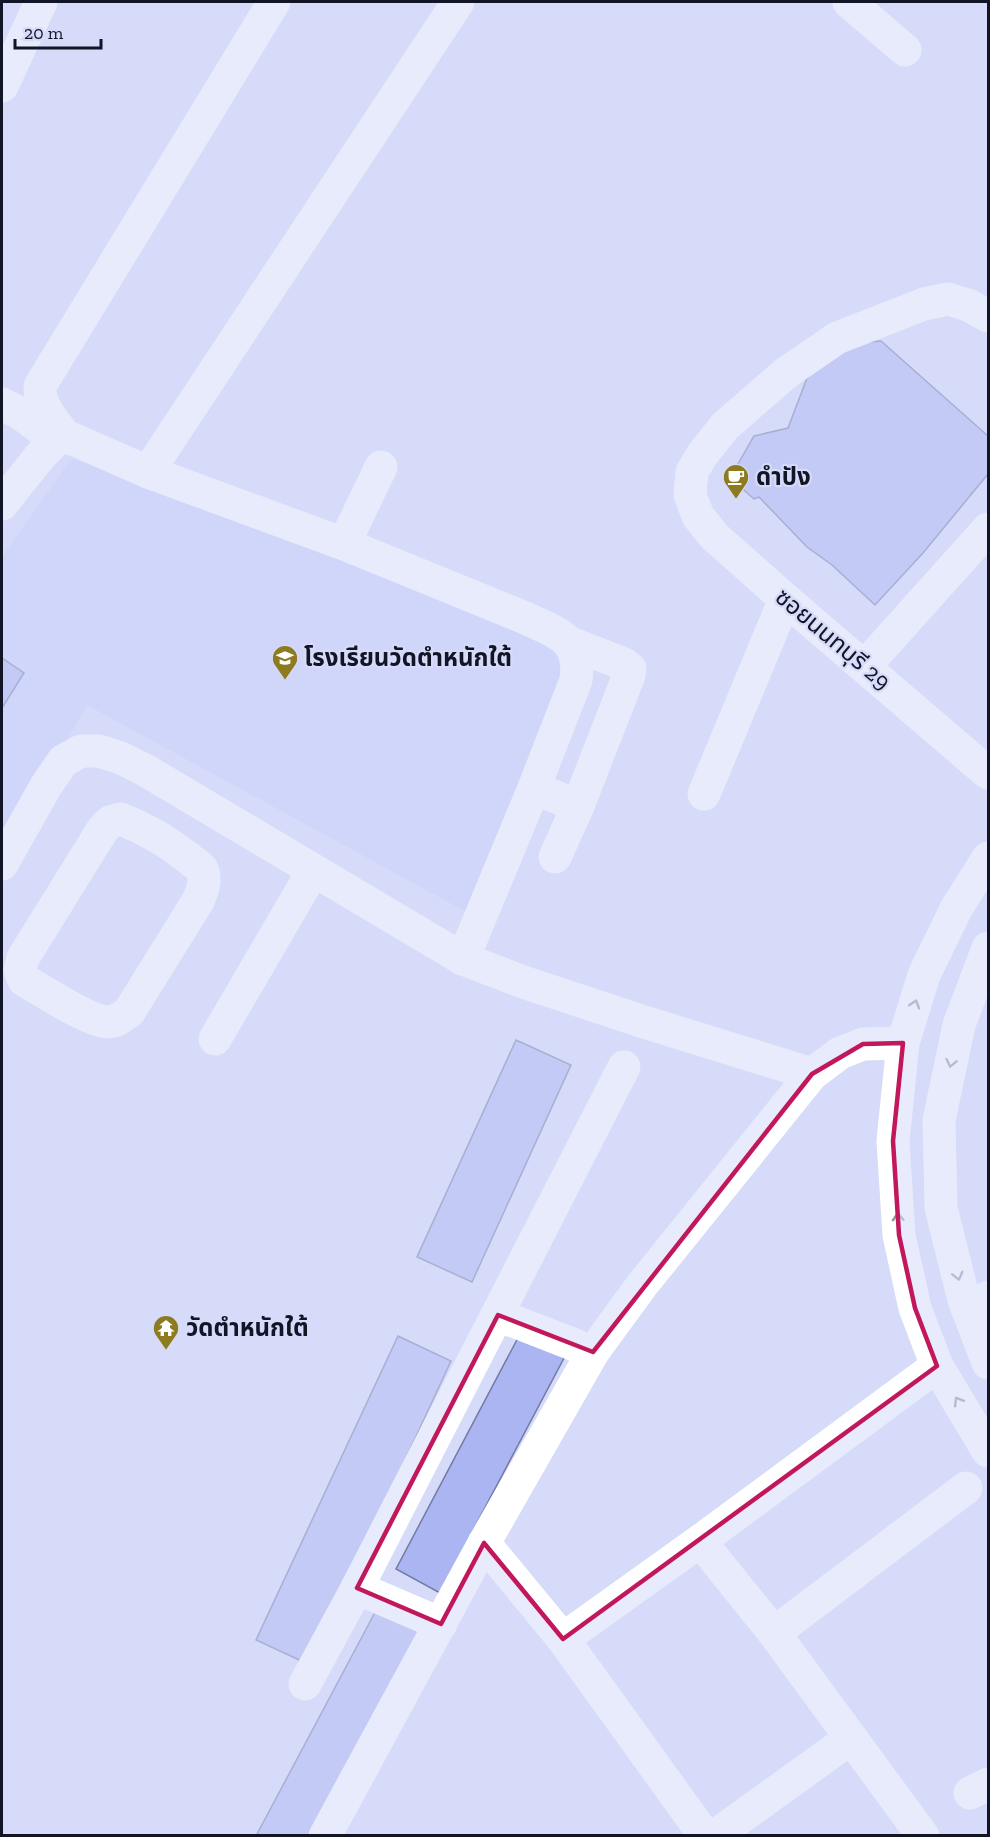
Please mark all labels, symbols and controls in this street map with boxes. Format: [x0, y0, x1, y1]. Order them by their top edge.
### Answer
scale bar [15, 12, 100, 50]
text: 20 m [24, 22, 64, 44]
cafe icon: ดำปัง [721, 462, 751, 500]
place label: ดำปัง [756, 462, 811, 491]
street label: ซอยนนทบุรี 29 [769, 582, 897, 696]
school or university icon: โรงเรียนวัดตำหนักใต้ [270, 643, 300, 681]
place label: โรงเรียนวัดตำหนักใต้ [304, 643, 512, 672]
one-way arrow [908, 999, 920, 1010]
one-way arrow [945, 1058, 958, 1068]
one-way arrow [891, 1213, 904, 1222]
one-way arrow [950, 1271, 963, 1281]
temple icon: วัดตำหนักใต้ [151, 1313, 181, 1351]
place label: วัดตำหนักใต้ [186, 1313, 309, 1342]
one-way arrow [953, 1397, 965, 1407]

